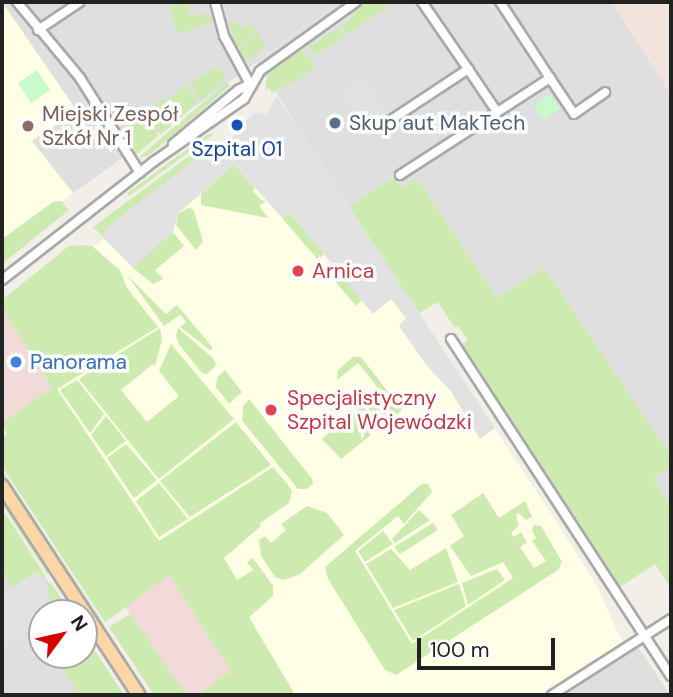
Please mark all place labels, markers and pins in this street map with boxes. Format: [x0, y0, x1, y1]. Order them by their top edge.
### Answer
place label: Miejski Zespół Szkół Nr 1 [42, 101, 178, 151]
place label: Skup aut MakTech [349, 110, 525, 136]
marker: Skup aut MakTech [327, 115, 343, 131]
marker: Szpital 01 [229, 117, 245, 133]
marker: Miejski Zespół Szkół Nr 1 [20, 118, 36, 134]
place label: Szpital 01 [192, 136, 282, 162]
place label: Arnica [312, 258, 374, 284]
marker: Arnica [290, 263, 306, 279]
place label: Panorama [30, 349, 127, 375]
marker: Panorama [8, 354, 24, 370]
place label: Specjalistyczny Szpital Wojewódzki [287, 385, 472, 435]
marker: Specjalistyczny Szpital Wojewódzki [261, 400, 281, 420]

